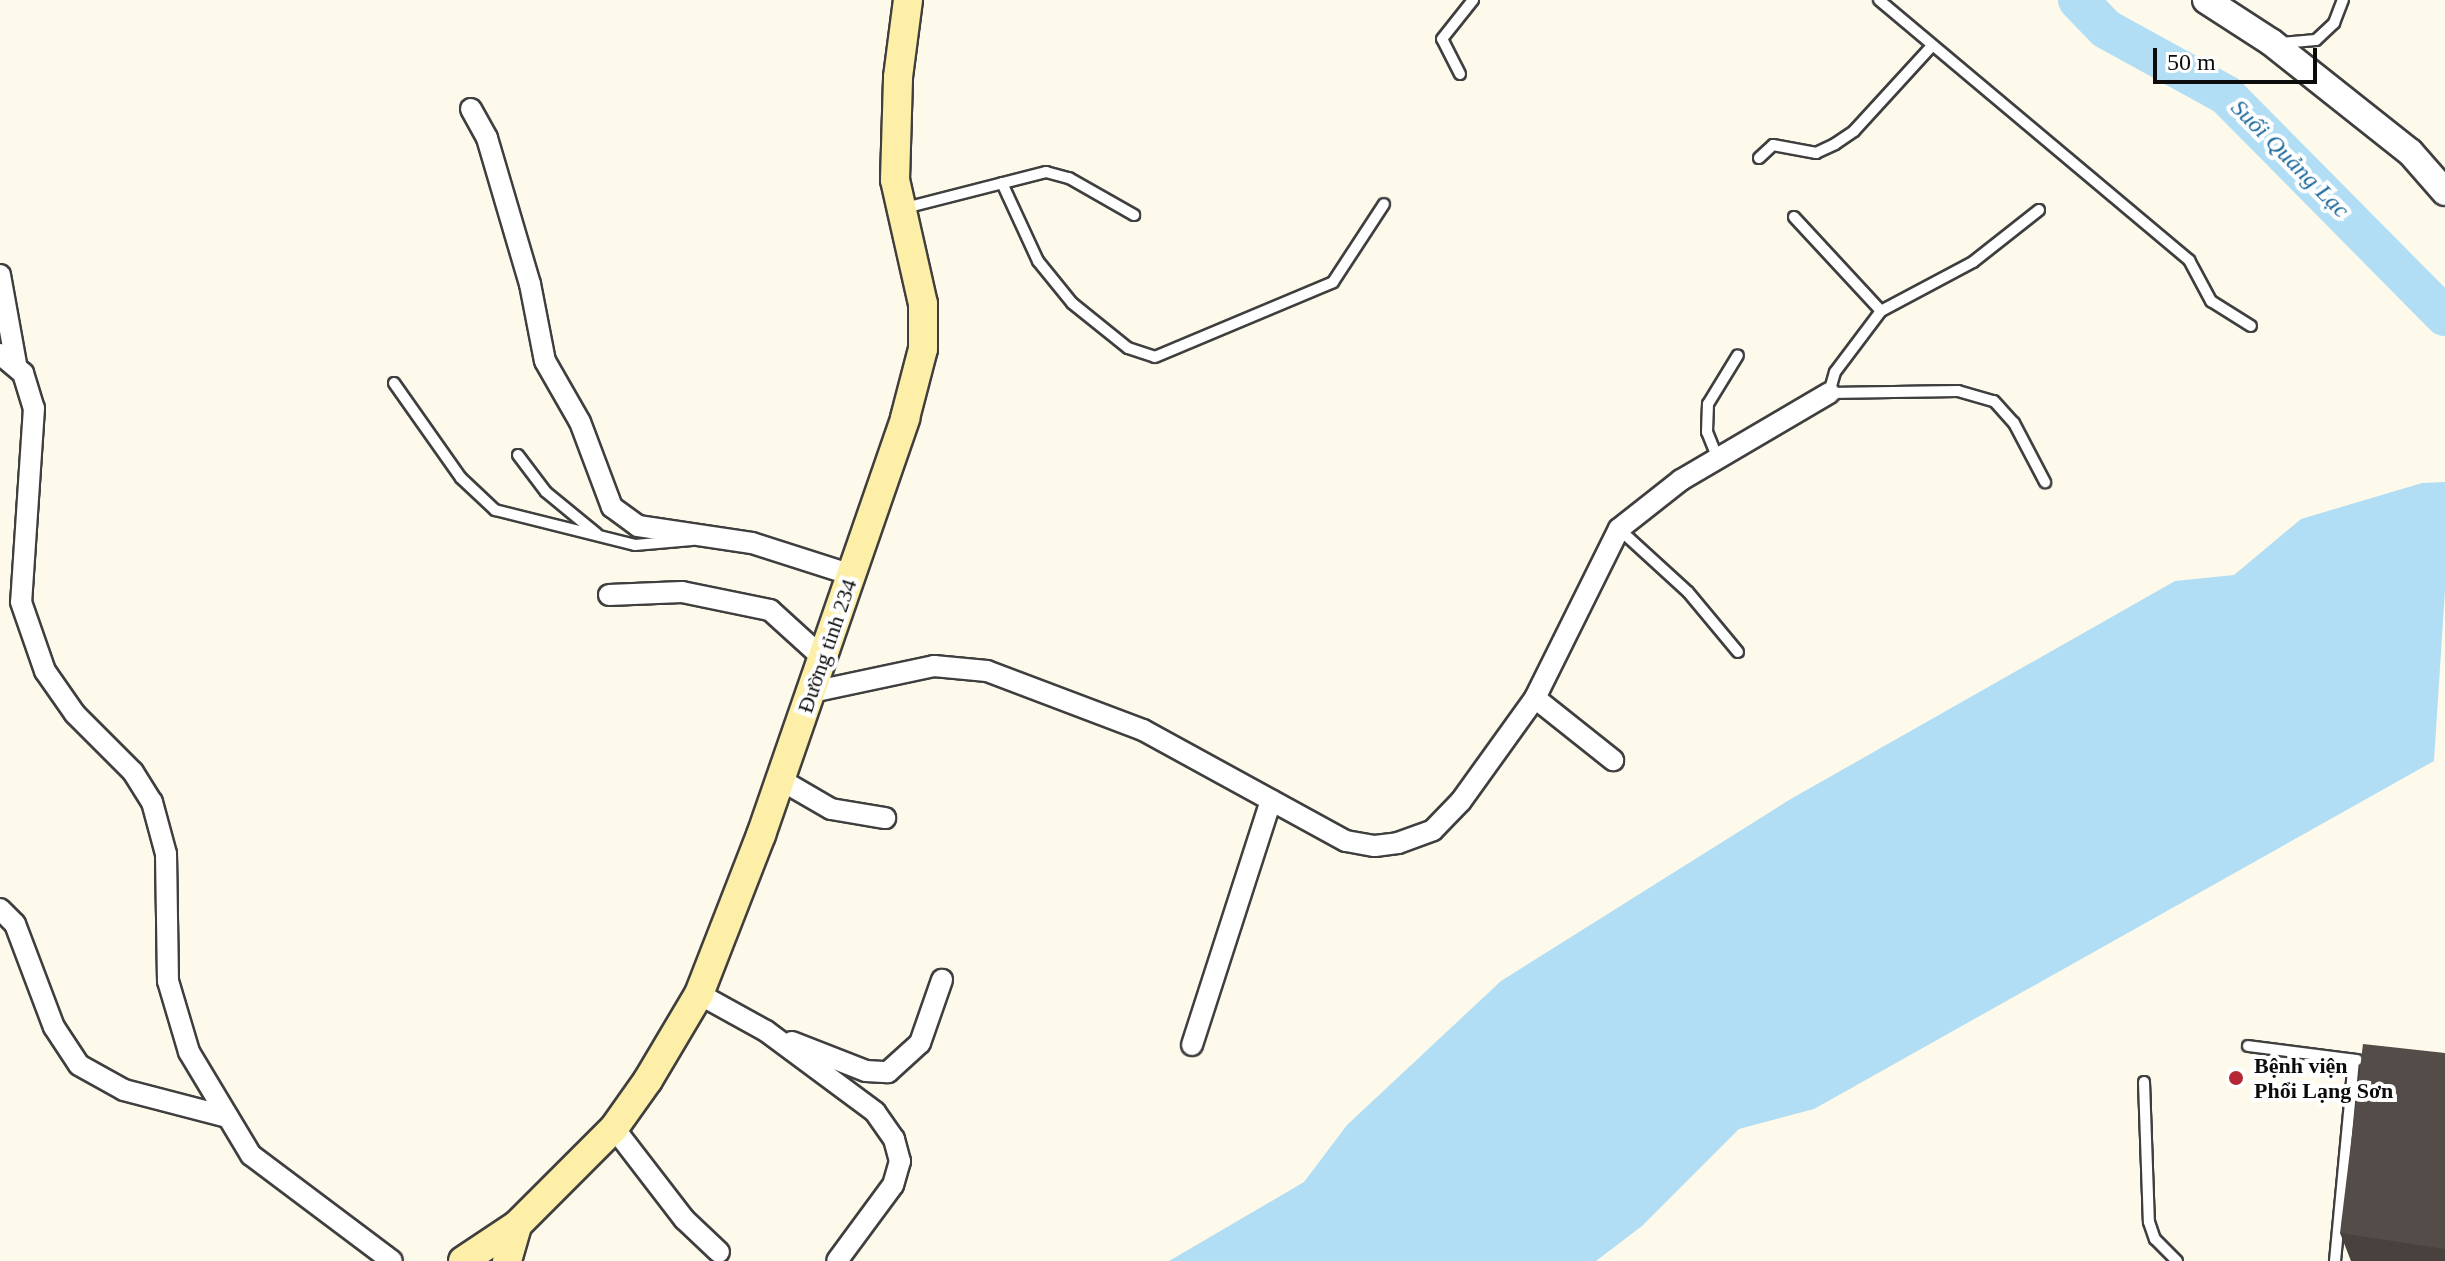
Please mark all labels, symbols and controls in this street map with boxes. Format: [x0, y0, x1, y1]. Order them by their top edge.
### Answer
scale bar [2157, 32, 2321, 82]
text: 50 m [2167, 49, 2216, 75]
water label: Suối Quảng Lạc [2225, 94, 2355, 224]
street label: Đường tỉnh 234 [792, 576, 862, 716]
place label: Bệnh viện Phổi Lạng Sơn [2254, 1052, 2393, 1104]
marker: Bệnh viện Phổi Lạng Sơn [2225, 1067, 2247, 1089]

